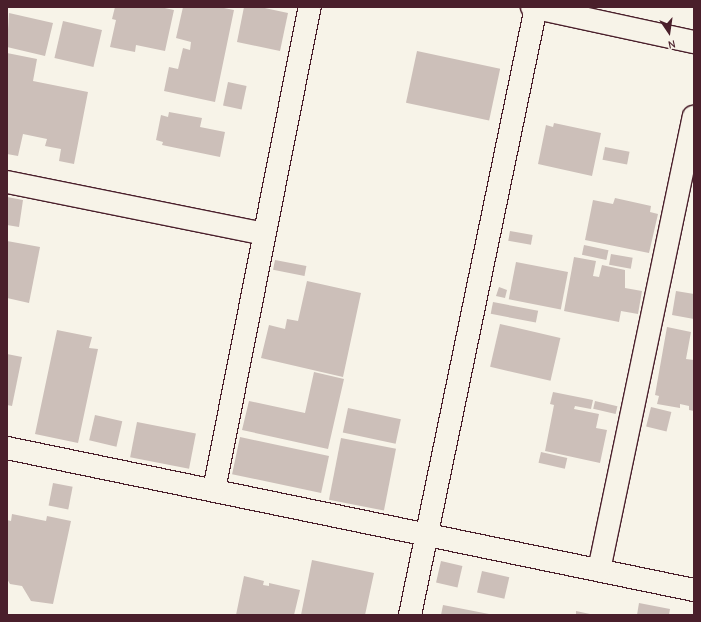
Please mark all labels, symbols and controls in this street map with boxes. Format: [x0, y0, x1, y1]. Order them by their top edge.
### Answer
north arrow [649, 12, 689, 52]
text: N [667, 37, 677, 51]

